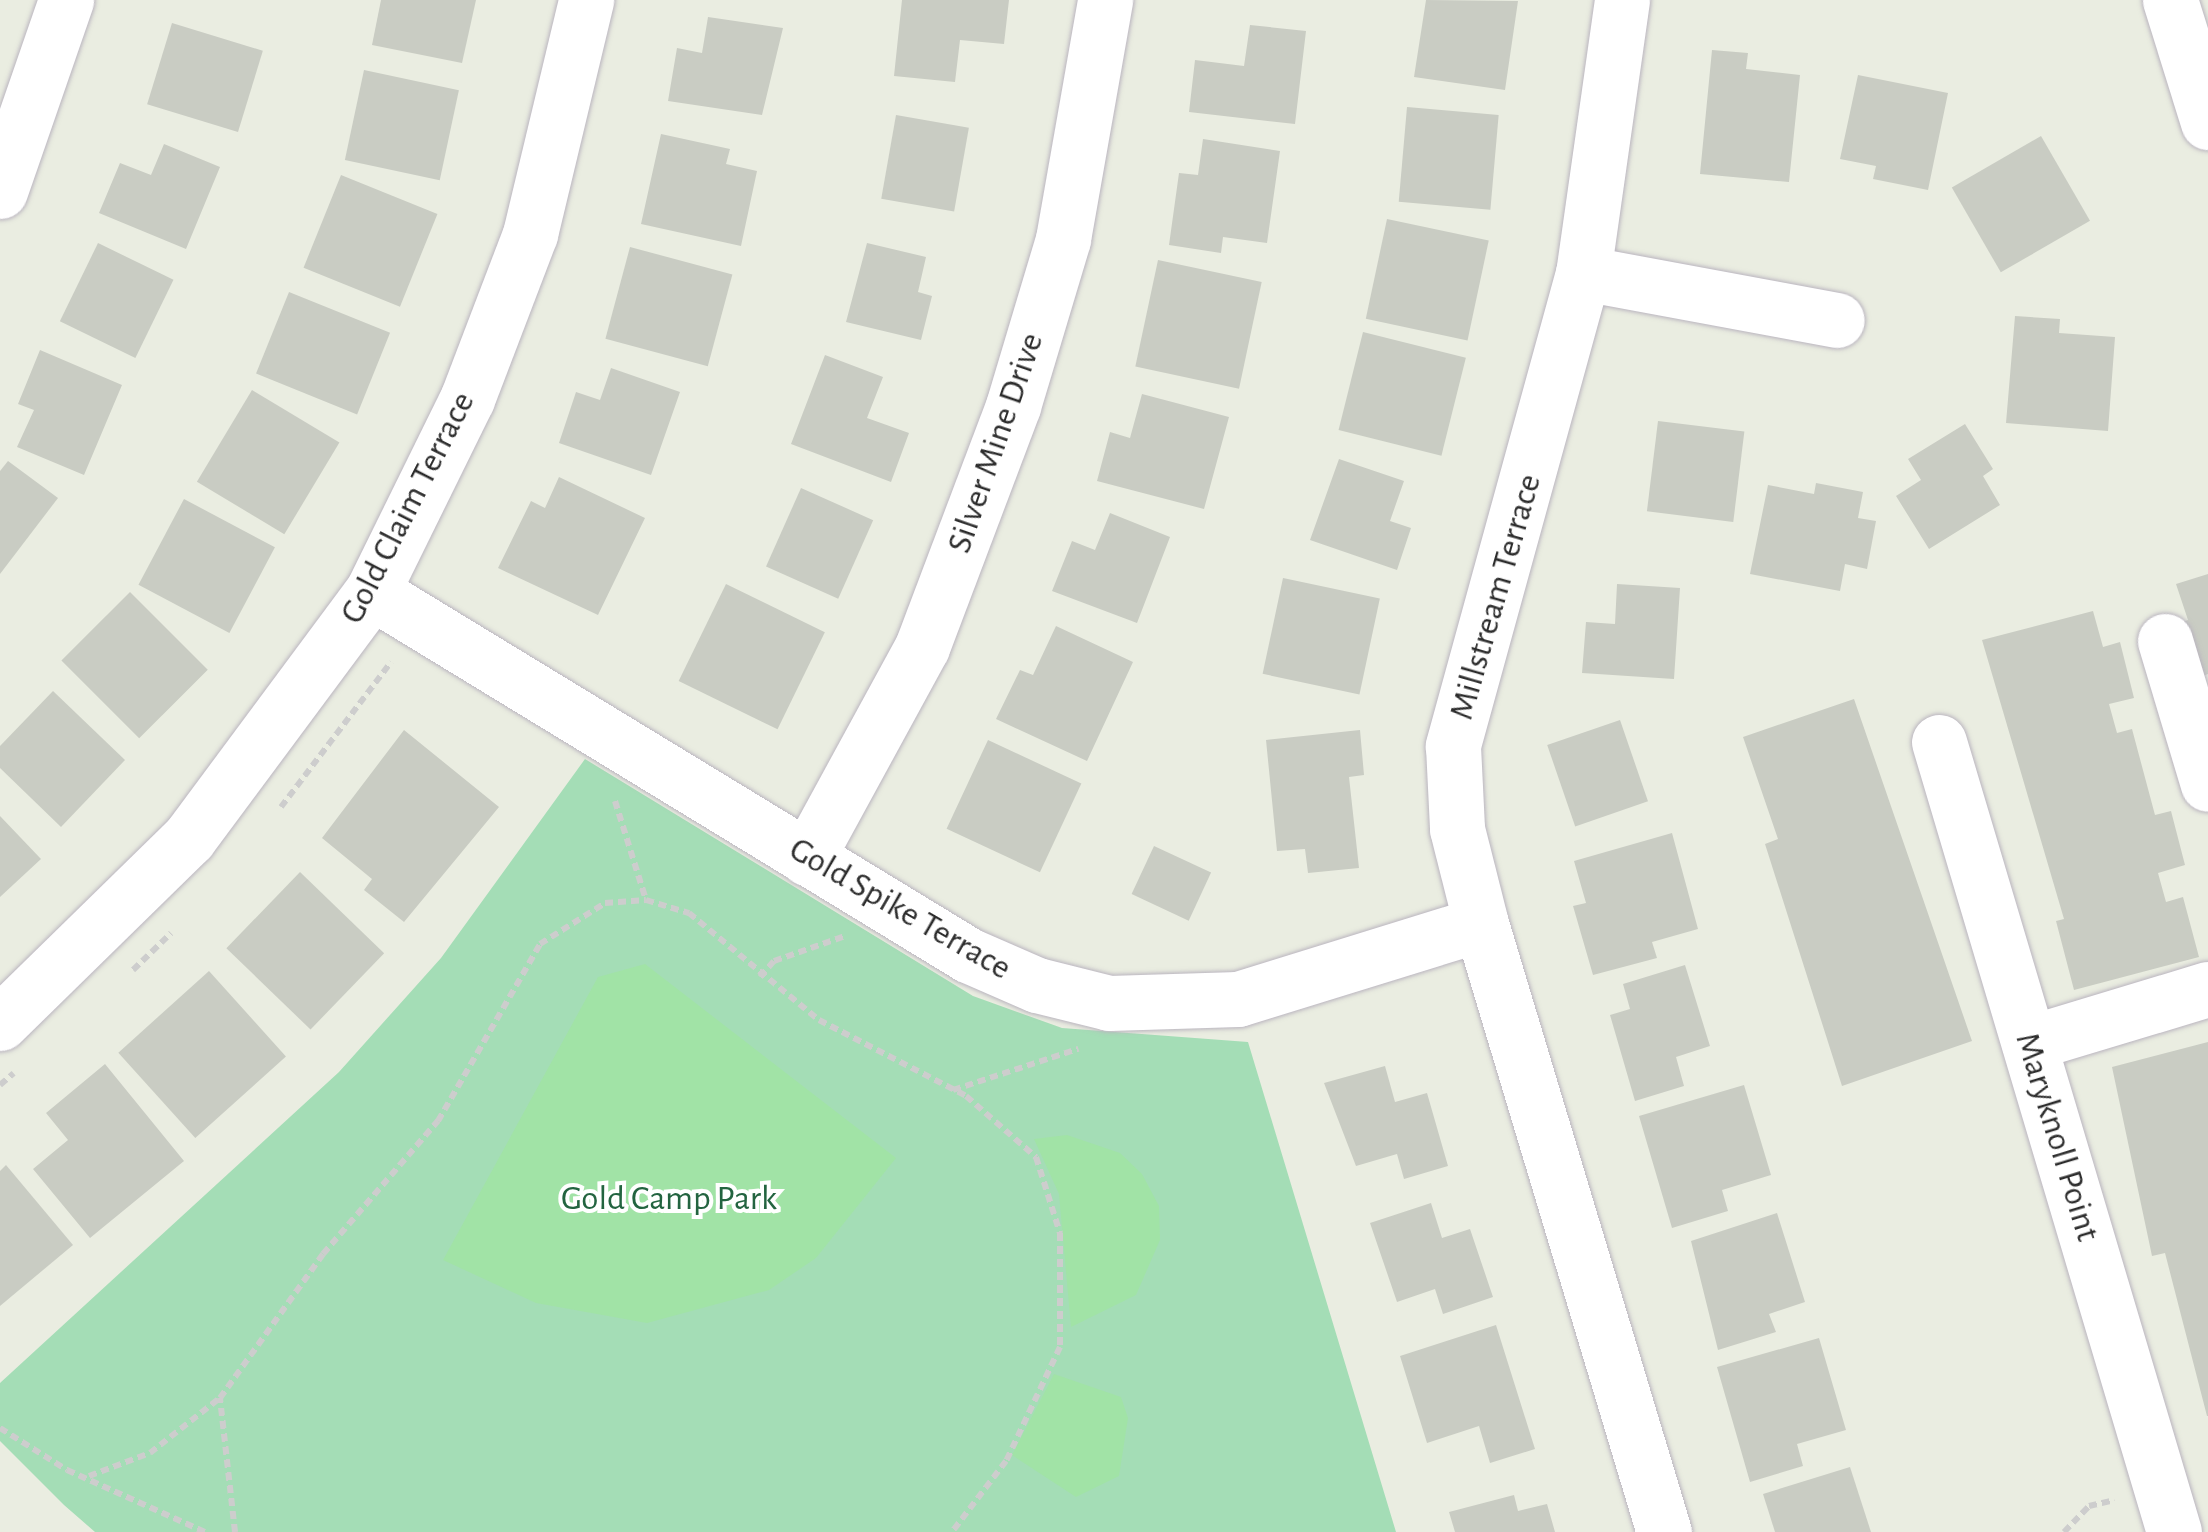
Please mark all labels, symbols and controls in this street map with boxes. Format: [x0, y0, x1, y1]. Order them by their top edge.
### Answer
street label: Silver Mine Drive [939, 327, 1053, 559]
street label: Gold Claim Terrace [332, 385, 484, 631]
street label: Millstream Terrace [1441, 469, 1551, 725]
street label: Gold Spike Terrace [782, 829, 1018, 989]
street label: Maryknoll Point [2005, 1028, 2109, 1246]
park label: Gold Camp Park [561, 1178, 777, 1220]

